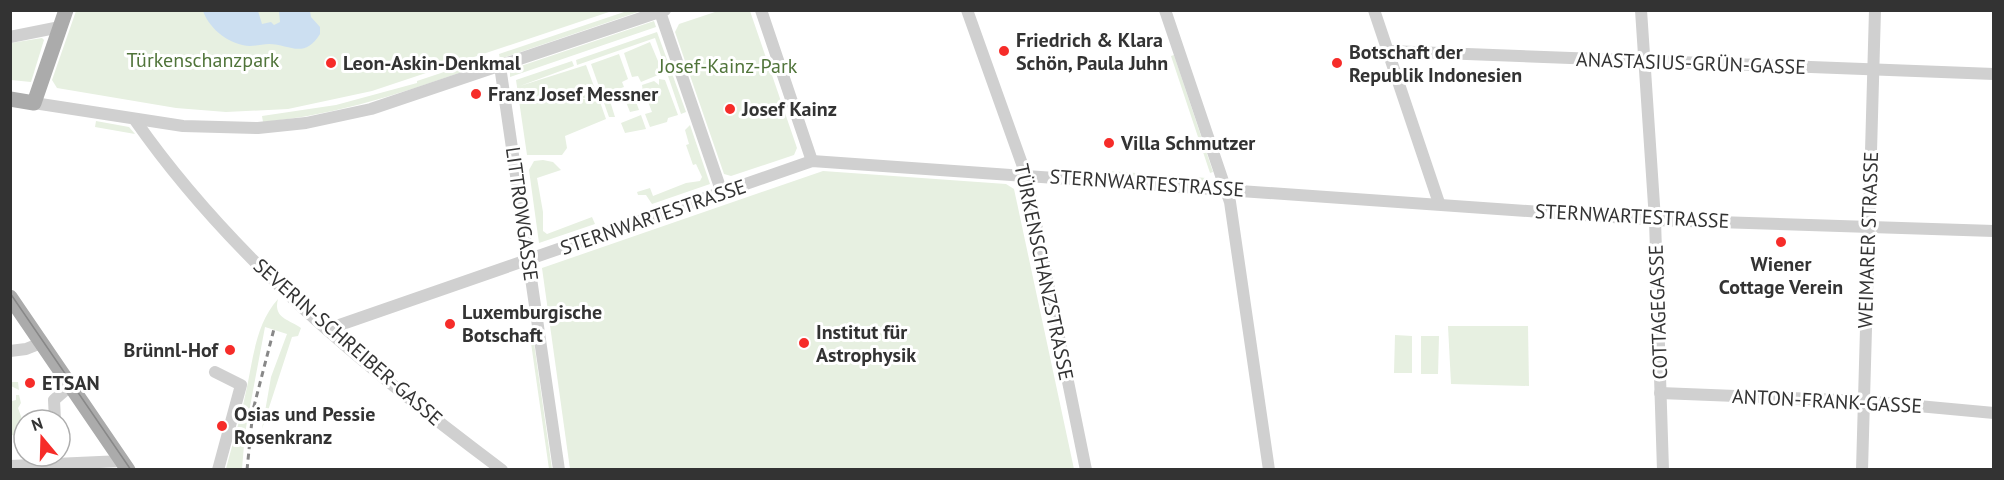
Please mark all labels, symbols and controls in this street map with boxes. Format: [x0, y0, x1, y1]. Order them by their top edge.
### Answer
place label: Friedrich & Klara Schön, Paula Juhn [1016, 27, 1168, 76]
place label: Botschaft der Republik Indonesien [1349, 39, 1522, 88]
marker: Friedrich & Klara Schön, Paula Juhn [997, 44, 1011, 58]
street label: ANASTASIUS-GRÜN-GASSE [1576, 46, 1806, 80]
park label: Türkenschanzpark [127, 47, 280, 73]
place label: Leon-Askin-Denkmal [343, 50, 521, 76]
park label: Josef-Kainz-Park [658, 53, 798, 79]
marker: Leon-Askin-Denkmal [324, 56, 338, 70]
marker: Botschaft der Republik Indonesien [1330, 56, 1344, 70]
place label: Franz Josef Messner [488, 81, 658, 107]
marker: Franz Josef Messner [469, 87, 483, 101]
place label: Josef Kainz [741, 96, 837, 122]
marker: Josef Kainz [723, 102, 737, 116]
place label: Villa Schmutzer [1120, 130, 1255, 156]
marker: Villa Schmutzer [1102, 136, 1116, 150]
street label: LITTROWGASSE [500, 145, 544, 283]
street label: WEIMARER STRASSE [1852, 151, 1884, 329]
street label: TÜRKENSCHANZSTRASSE [1008, 161, 1080, 383]
street label: STERNWARTESTRASSE [1049, 163, 1245, 203]
street label: STERNWARTESTRASSE [557, 173, 749, 261]
street label: STERNWARTESTRASSE [1534, 198, 1730, 234]
marker: Wiener Cottage Verein [1774, 235, 1788, 249]
street label: COTTAGEGASSE [1643, 244, 1673, 380]
place label: Wiener Cottage Verein [1719, 251, 1843, 300]
street label: SEVERIN-SCHREIBER-GASSE [248, 253, 448, 431]
place label: Luxemburgische Botschaft [462, 299, 602, 348]
marker: Luxemburgische Botschaft [443, 317, 457, 331]
place label: Institut für Astrophysik [816, 319, 916, 368]
marker: Institut für Astrophysik [797, 336, 811, 350]
place label: Brünnl-Hof [124, 337, 220, 363]
marker: Brünnl-Hof [223, 343, 237, 357]
place label: ETSAN [42, 370, 100, 396]
marker: ETSAN [23, 376, 37, 390]
street label: ANTON-FRANK-GASSE [1731, 383, 1923, 419]
place label: Osias und Pessie Rosenkranz [234, 401, 375, 450]
north arrow [12, 408, 72, 468]
text: N [29, 413, 45, 435]
marker: Osias und Pessie Rosenkranz [215, 419, 229, 433]

